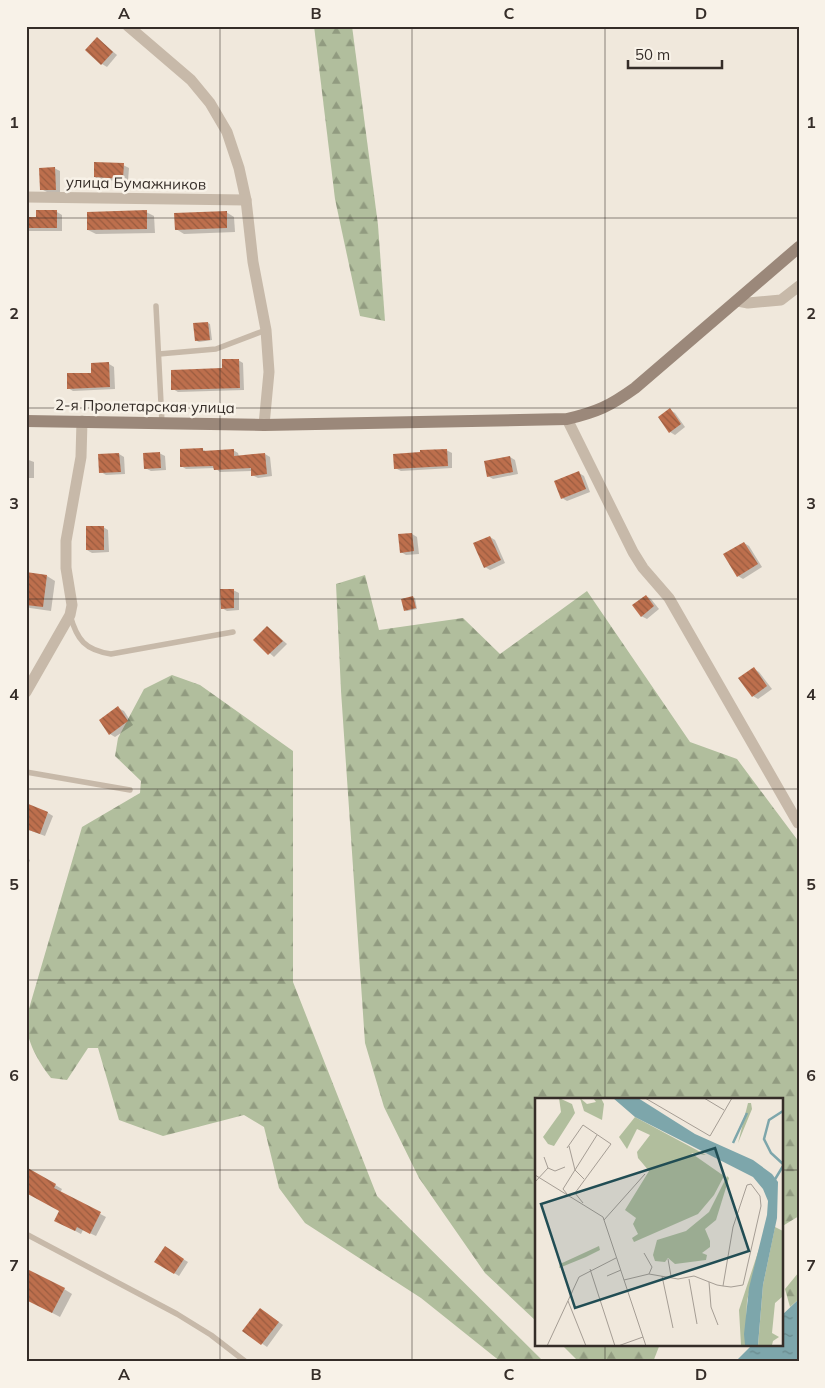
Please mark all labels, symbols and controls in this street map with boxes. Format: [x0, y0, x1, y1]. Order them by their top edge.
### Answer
text: A [118, 3, 130, 23]
text: B [310, 3, 322, 23]
text: C [504, 3, 515, 23]
text: D [695, 3, 707, 23]
scale bar [628, 38, 721, 70]
text: 50 m [635, 45, 670, 64]
text: 1 [9, 112, 19, 132]
text: 1 [806, 112, 816, 132]
street label: улица Бумажников [66, 172, 206, 194]
text: 2 [9, 303, 19, 323]
text: 2 [806, 303, 816, 323]
street label: 2-я Пролетарская улица [55, 395, 235, 417]
text: 3 [9, 493, 19, 513]
text: 3 [806, 493, 816, 513]
text: 4 [9, 684, 19, 704]
text: 4 [806, 684, 816, 704]
text: 5 [9, 874, 19, 894]
text: 5 [806, 874, 816, 894]
text: 6 [9, 1065, 19, 1085]
text: 6 [806, 1065, 816, 1085]
inset map [535, 1098, 782, 1346]
text: 7 [9, 1255, 19, 1275]
text: 7 [806, 1255, 816, 1275]
text: A [118, 1364, 130, 1384]
text: B [310, 1364, 322, 1384]
text: C [504, 1364, 515, 1384]
text: D [695, 1364, 707, 1384]

